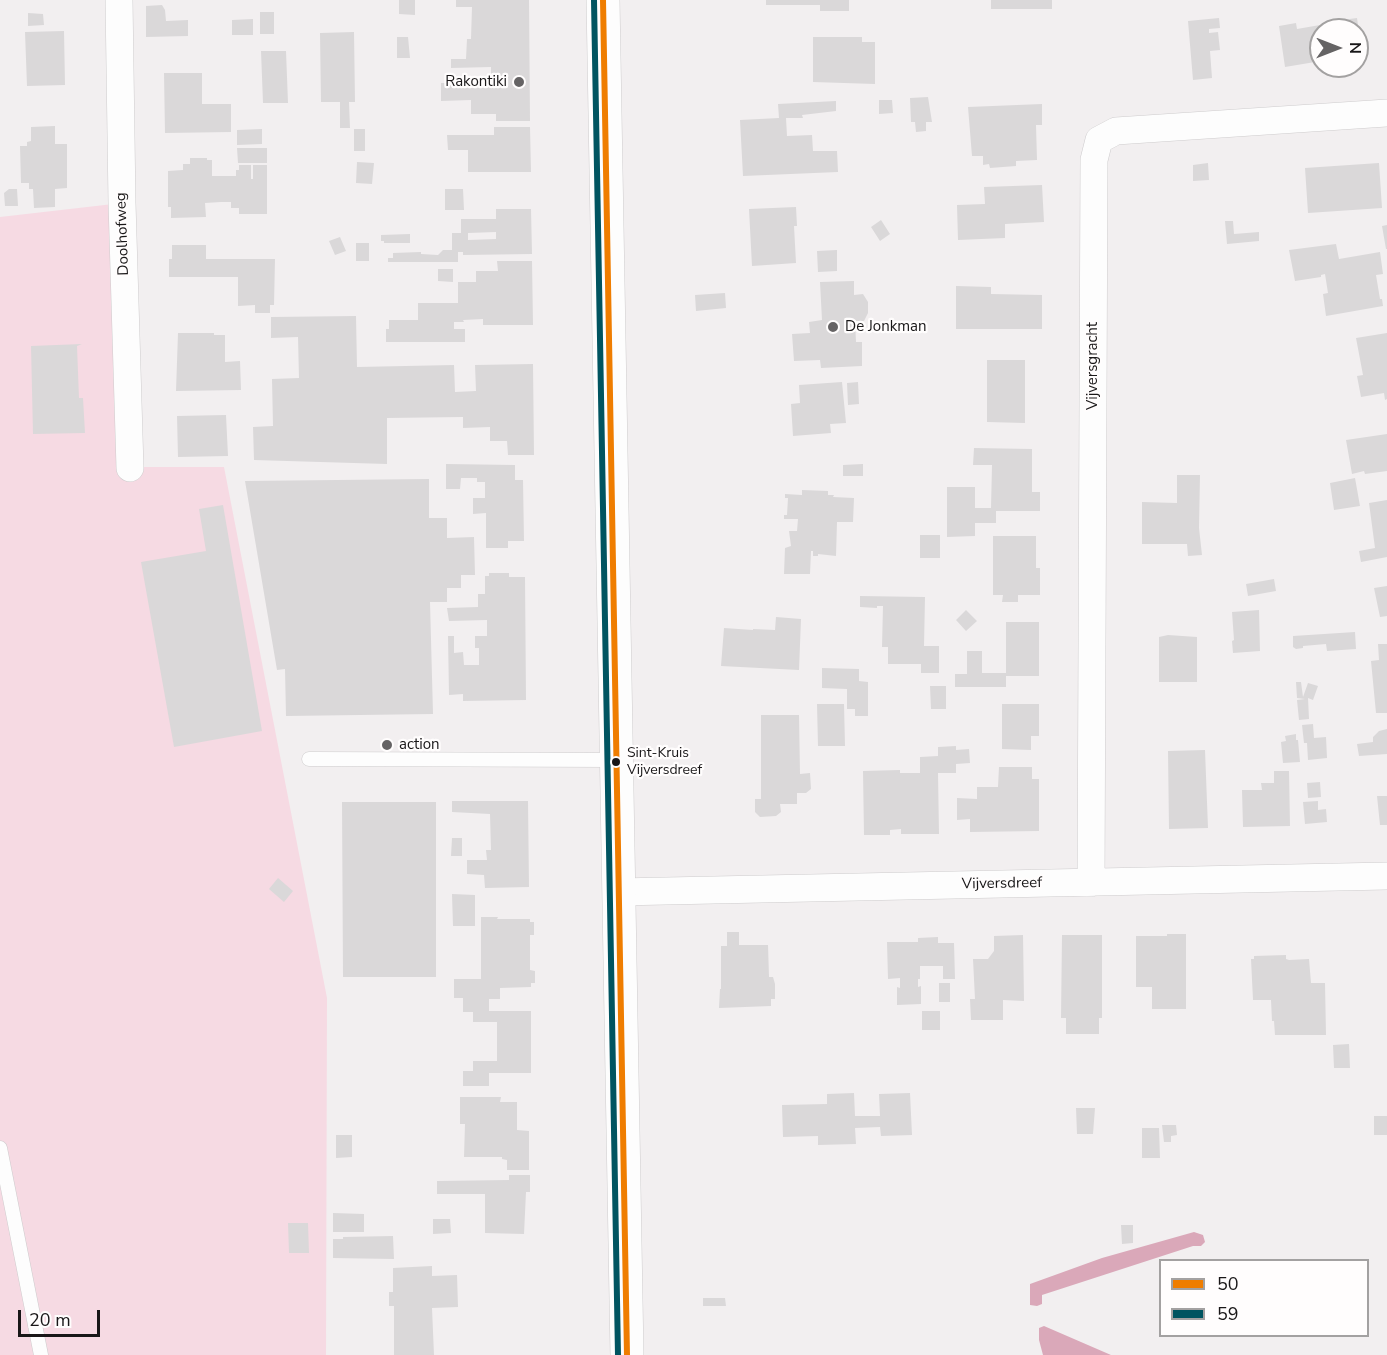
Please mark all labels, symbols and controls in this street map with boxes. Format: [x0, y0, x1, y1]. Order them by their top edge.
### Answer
north arrow [1309, 18, 1369, 78]
text: N [1344, 42, 1366, 54]
place label: Rakontiki [445, 73, 507, 91]
marker: Rakontiki [512, 75, 526, 89]
street label: Doolhofweg [113, 192, 133, 276]
place label: De Jonkman [845, 318, 926, 336]
marker: De Jonkman [826, 320, 840, 334]
street label: Vijversgracht [1084, 322, 1102, 410]
place label: action [399, 736, 439, 754]
marker: action [380, 738, 394, 752]
place label: Sint-Kruis Vijversdreef [627, 746, 702, 778]
marker: Sint-Kruis Vijversdreef [610, 756, 622, 768]
street label: Vijversdreef [962, 874, 1042, 894]
legend [1159, 1259, 1369, 1337]
text: 50 [1217, 1272, 1239, 1296]
scale bar [21, 1298, 104, 1336]
text: 59 [1217, 1302, 1239, 1326]
text: 20 m [29, 1308, 71, 1332]

